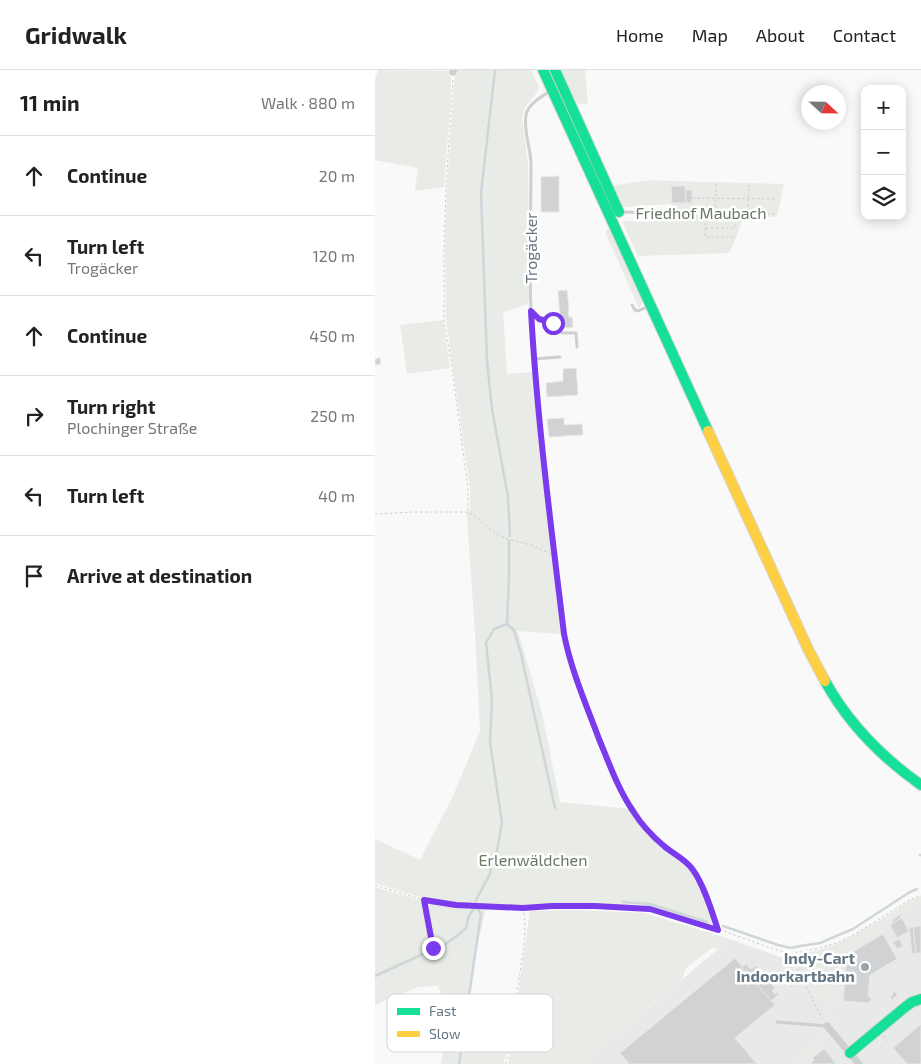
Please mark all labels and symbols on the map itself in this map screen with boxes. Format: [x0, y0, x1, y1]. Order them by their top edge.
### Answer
north arrow [801, 85, 846, 130]
park label: Friedhof Maubach [635, 203, 767, 222]
street label: Trogäcker [521, 212, 540, 284]
route start [542, 312, 565, 335]
park label: Erlenwäldchen [479, 850, 587, 869]
route end [422, 937, 445, 960]
place label: Indy-Cart Indoorkartbahn [736, 948, 855, 985]
marker: Indy-Cart Indoorkartbahn [859, 961, 871, 973]
legend [387, 994, 553, 1052]
text: Fast [429, 1002, 456, 1019]
text: Slow [429, 1025, 461, 1042]

